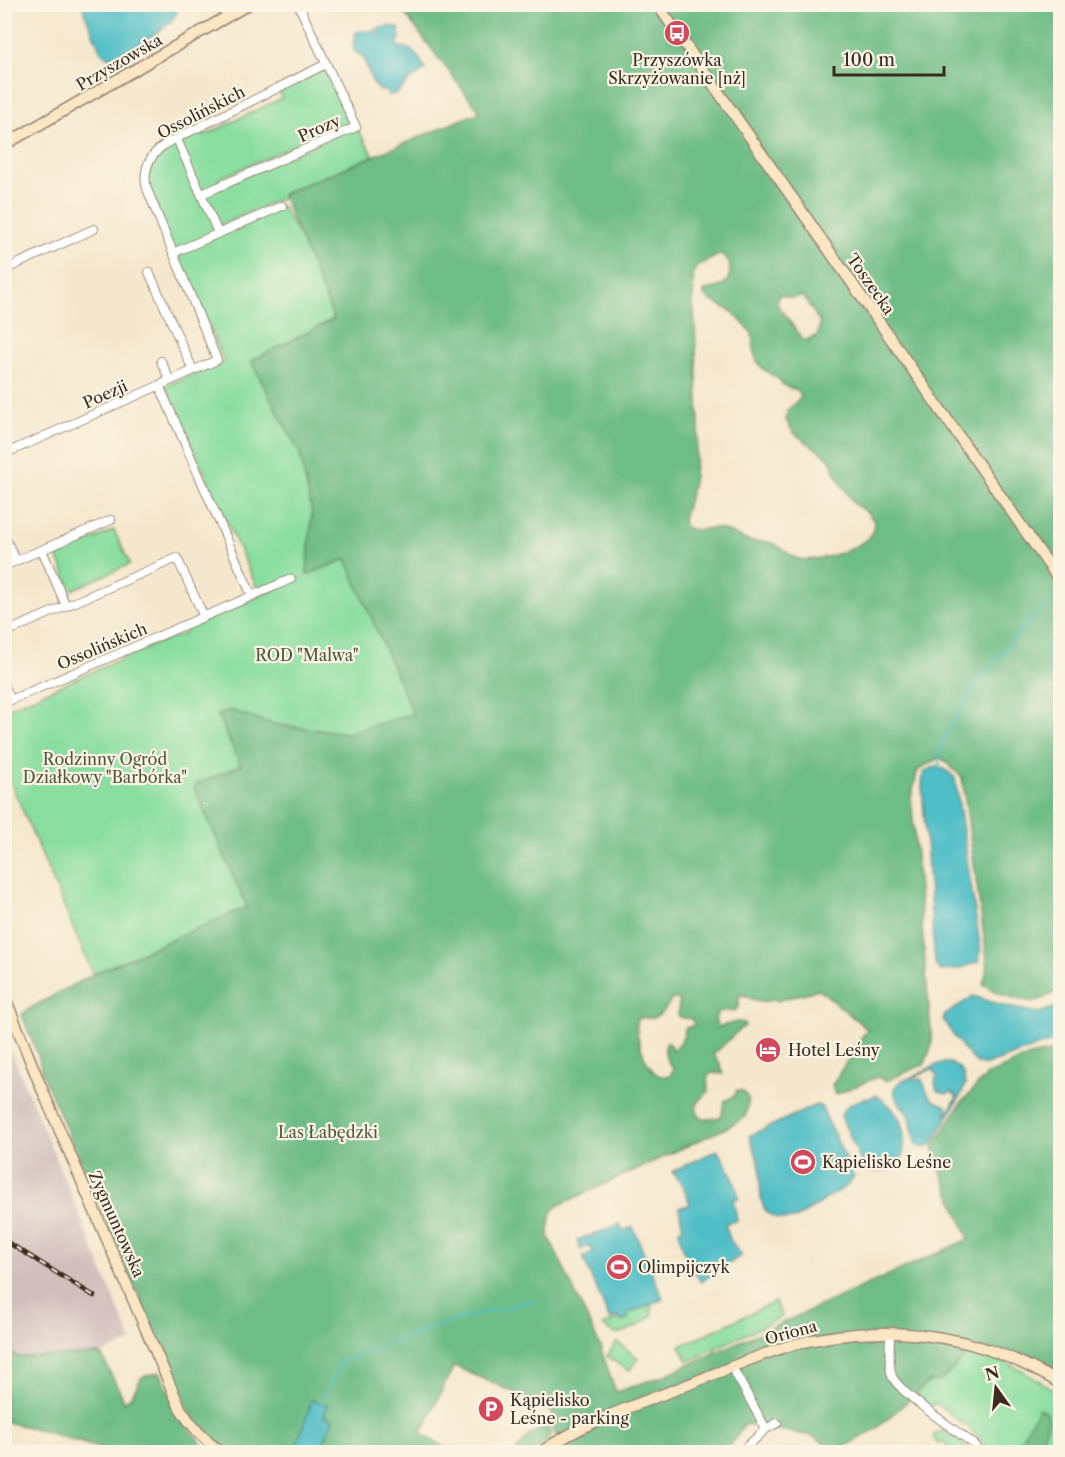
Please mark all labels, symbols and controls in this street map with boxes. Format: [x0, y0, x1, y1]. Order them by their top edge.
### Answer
bus stop icon: Przyszówka Skrzyżowanie [nż] [662, 18, 692, 48]
street label: Przyszowska [72, 29, 166, 95]
scale bar [834, 39, 944, 77]
text: 100 m [843, 49, 895, 71]
place label: Przyszówka Skrzyżowanie [nż] [608, 50, 746, 88]
street label: Ossolińskich [154, 81, 248, 143]
street label: Prozy [295, 109, 344, 146]
street label: Toszecka [843, 250, 900, 319]
street label: Poezji [80, 375, 130, 413]
street label: Ossolińskich [54, 618, 150, 674]
park label: ROD "Malwa" [255, 645, 359, 665]
park label: Rodzinny Ogród Działkowy "Barbórka" [23, 749, 187, 787]
hotel icon: Hotel Leśny [753, 1035, 783, 1065]
place label: Hotel Leśny [788, 1040, 881, 1060]
park label: Las Łabędzki [278, 1122, 378, 1142]
sports icon: Kąpielisko Leśne [788, 1147, 818, 1177]
place label: Kąpielisko Leśne [822, 1152, 951, 1172]
street label: Zygmuntowska [85, 1168, 150, 1281]
sports icon: Olimpijczyk [604, 1252, 634, 1282]
place label: Olimpijczyk [638, 1257, 730, 1277]
street label: Oriona [763, 1315, 820, 1349]
north arrow [966, 1358, 1026, 1418]
text: N [983, 1362, 1002, 1385]
place label: Kąpielisko Leśne - parking [510, 1390, 629, 1428]
parking icon: Kąpielisko Leśne - parking [476, 1394, 506, 1424]

